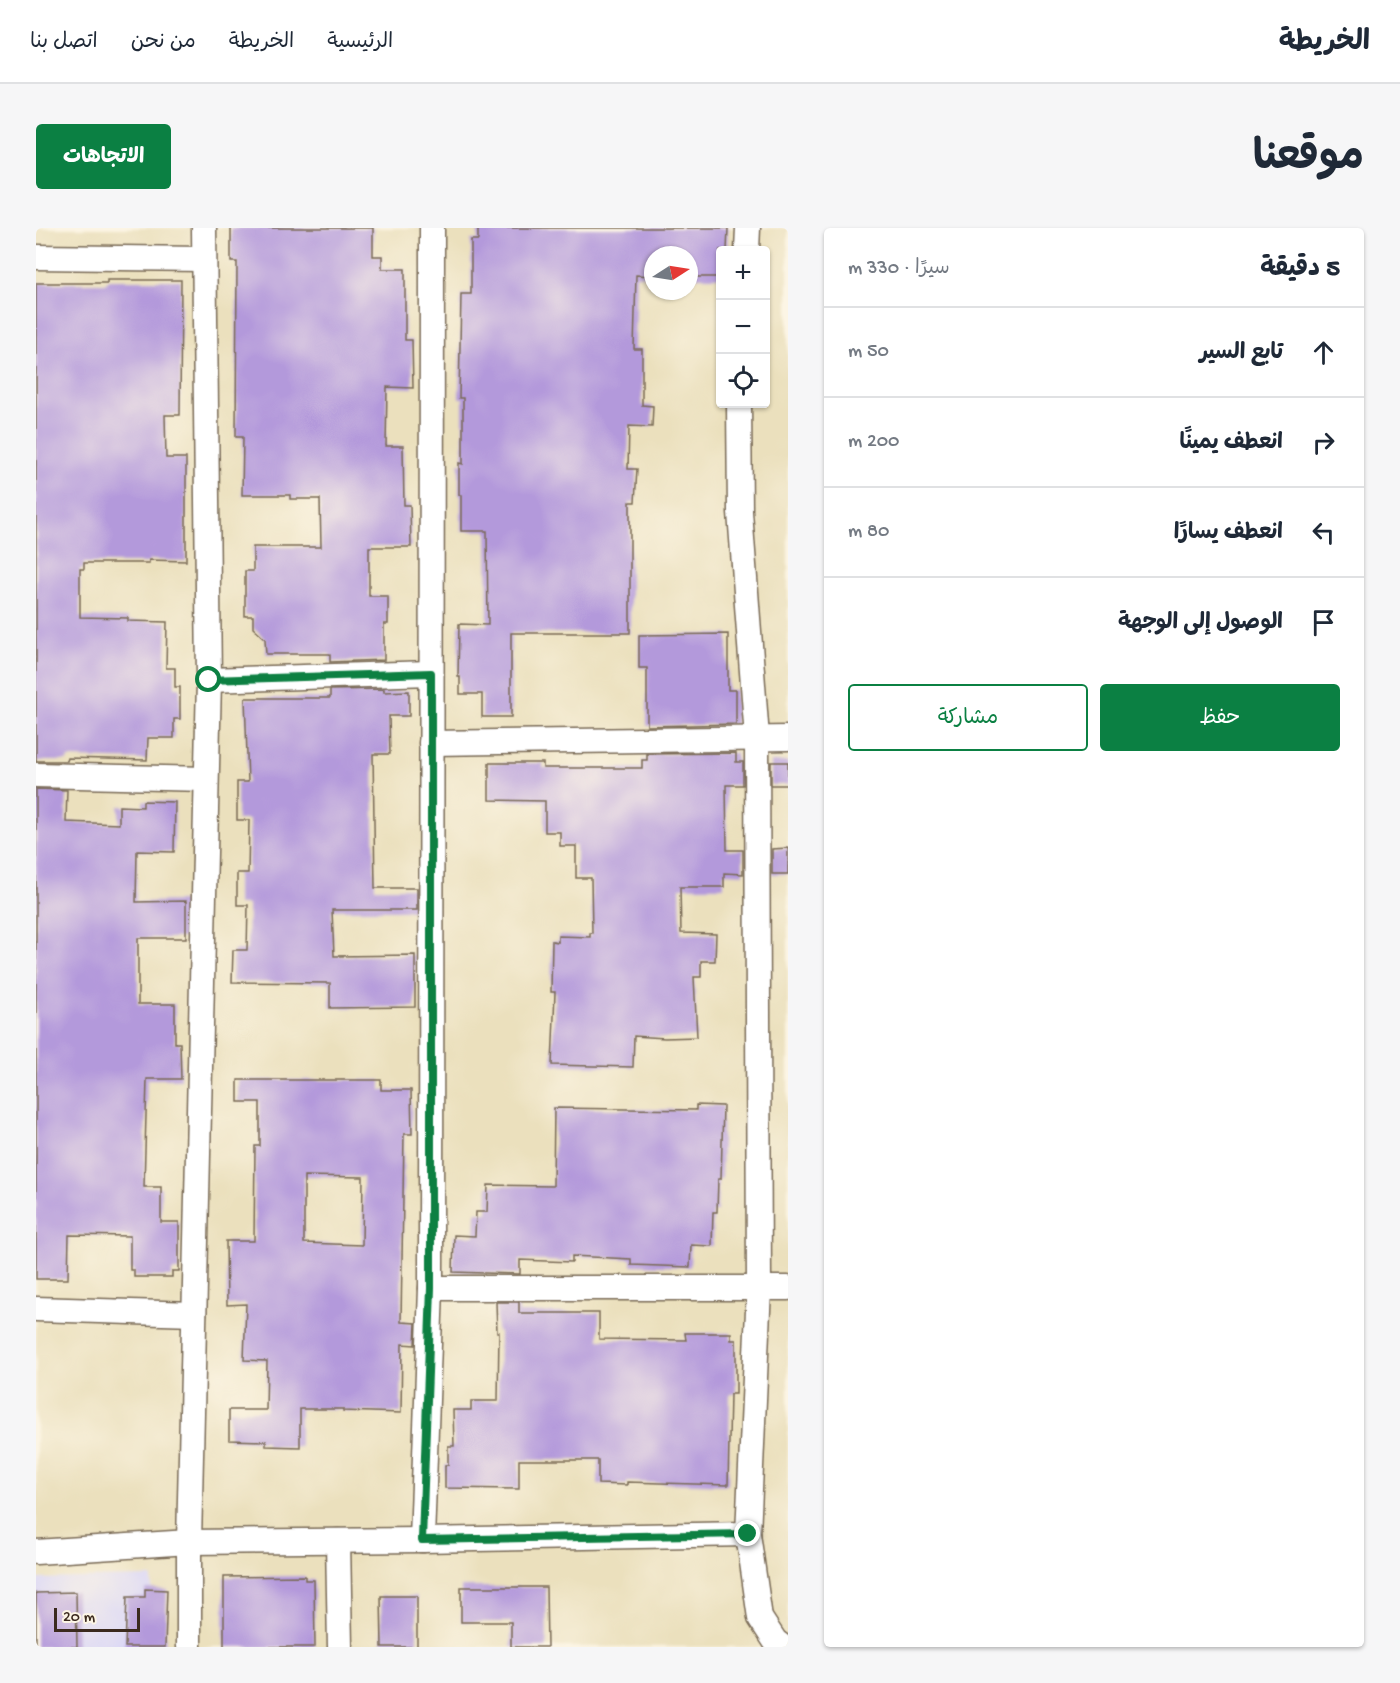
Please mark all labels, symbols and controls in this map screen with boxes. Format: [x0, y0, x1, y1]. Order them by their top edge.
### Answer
text: الخريطة [1279, 27, 1370, 60]
text: اتصل بنا [30, 31, 98, 56]
text: من نحن [131, 31, 196, 56]
text: الخريطة [229, 31, 294, 56]
text: الرئيسية [327, 31, 393, 56]
button: الاتجاهات [36, 124, 171, 189]
text: موقعنا [1253, 136, 1364, 185]
north arrow [644, 246, 698, 300]
map controls [716, 246, 770, 408]
button: + [716, 246, 770, 300]
text: 5 دقيقة [1260, 255, 1340, 286]
text: سيرًا · 330 m [848, 258, 950, 281]
button: − [716, 300, 770, 354]
icon: ahead [1307, 336, 1340, 369]
text: 50 m [848, 341, 889, 364]
text: تابع السير [1199, 341, 1283, 367]
button: locate [716, 354, 770, 408]
icon: right [1307, 426, 1340, 459]
text: 200 m [848, 431, 899, 454]
text: انعطف يمينًا [1180, 431, 1283, 457]
icon: left [1307, 516, 1340, 549]
text: 80 m [848, 521, 889, 544]
text: انعطف يسارًا [1174, 521, 1283, 547]
icon: arrive [1307, 606, 1340, 639]
text: الوصول إلى الوجهة [1118, 611, 1283, 637]
route start [195, 666, 221, 692]
button: مشاركة [848, 684, 1088, 751]
button: حفظ [1100, 684, 1340, 751]
route end [734, 1520, 760, 1546]
scale bar [54, 1605, 140, 1632]
text: 20 m [63, 1609, 95, 1628]

